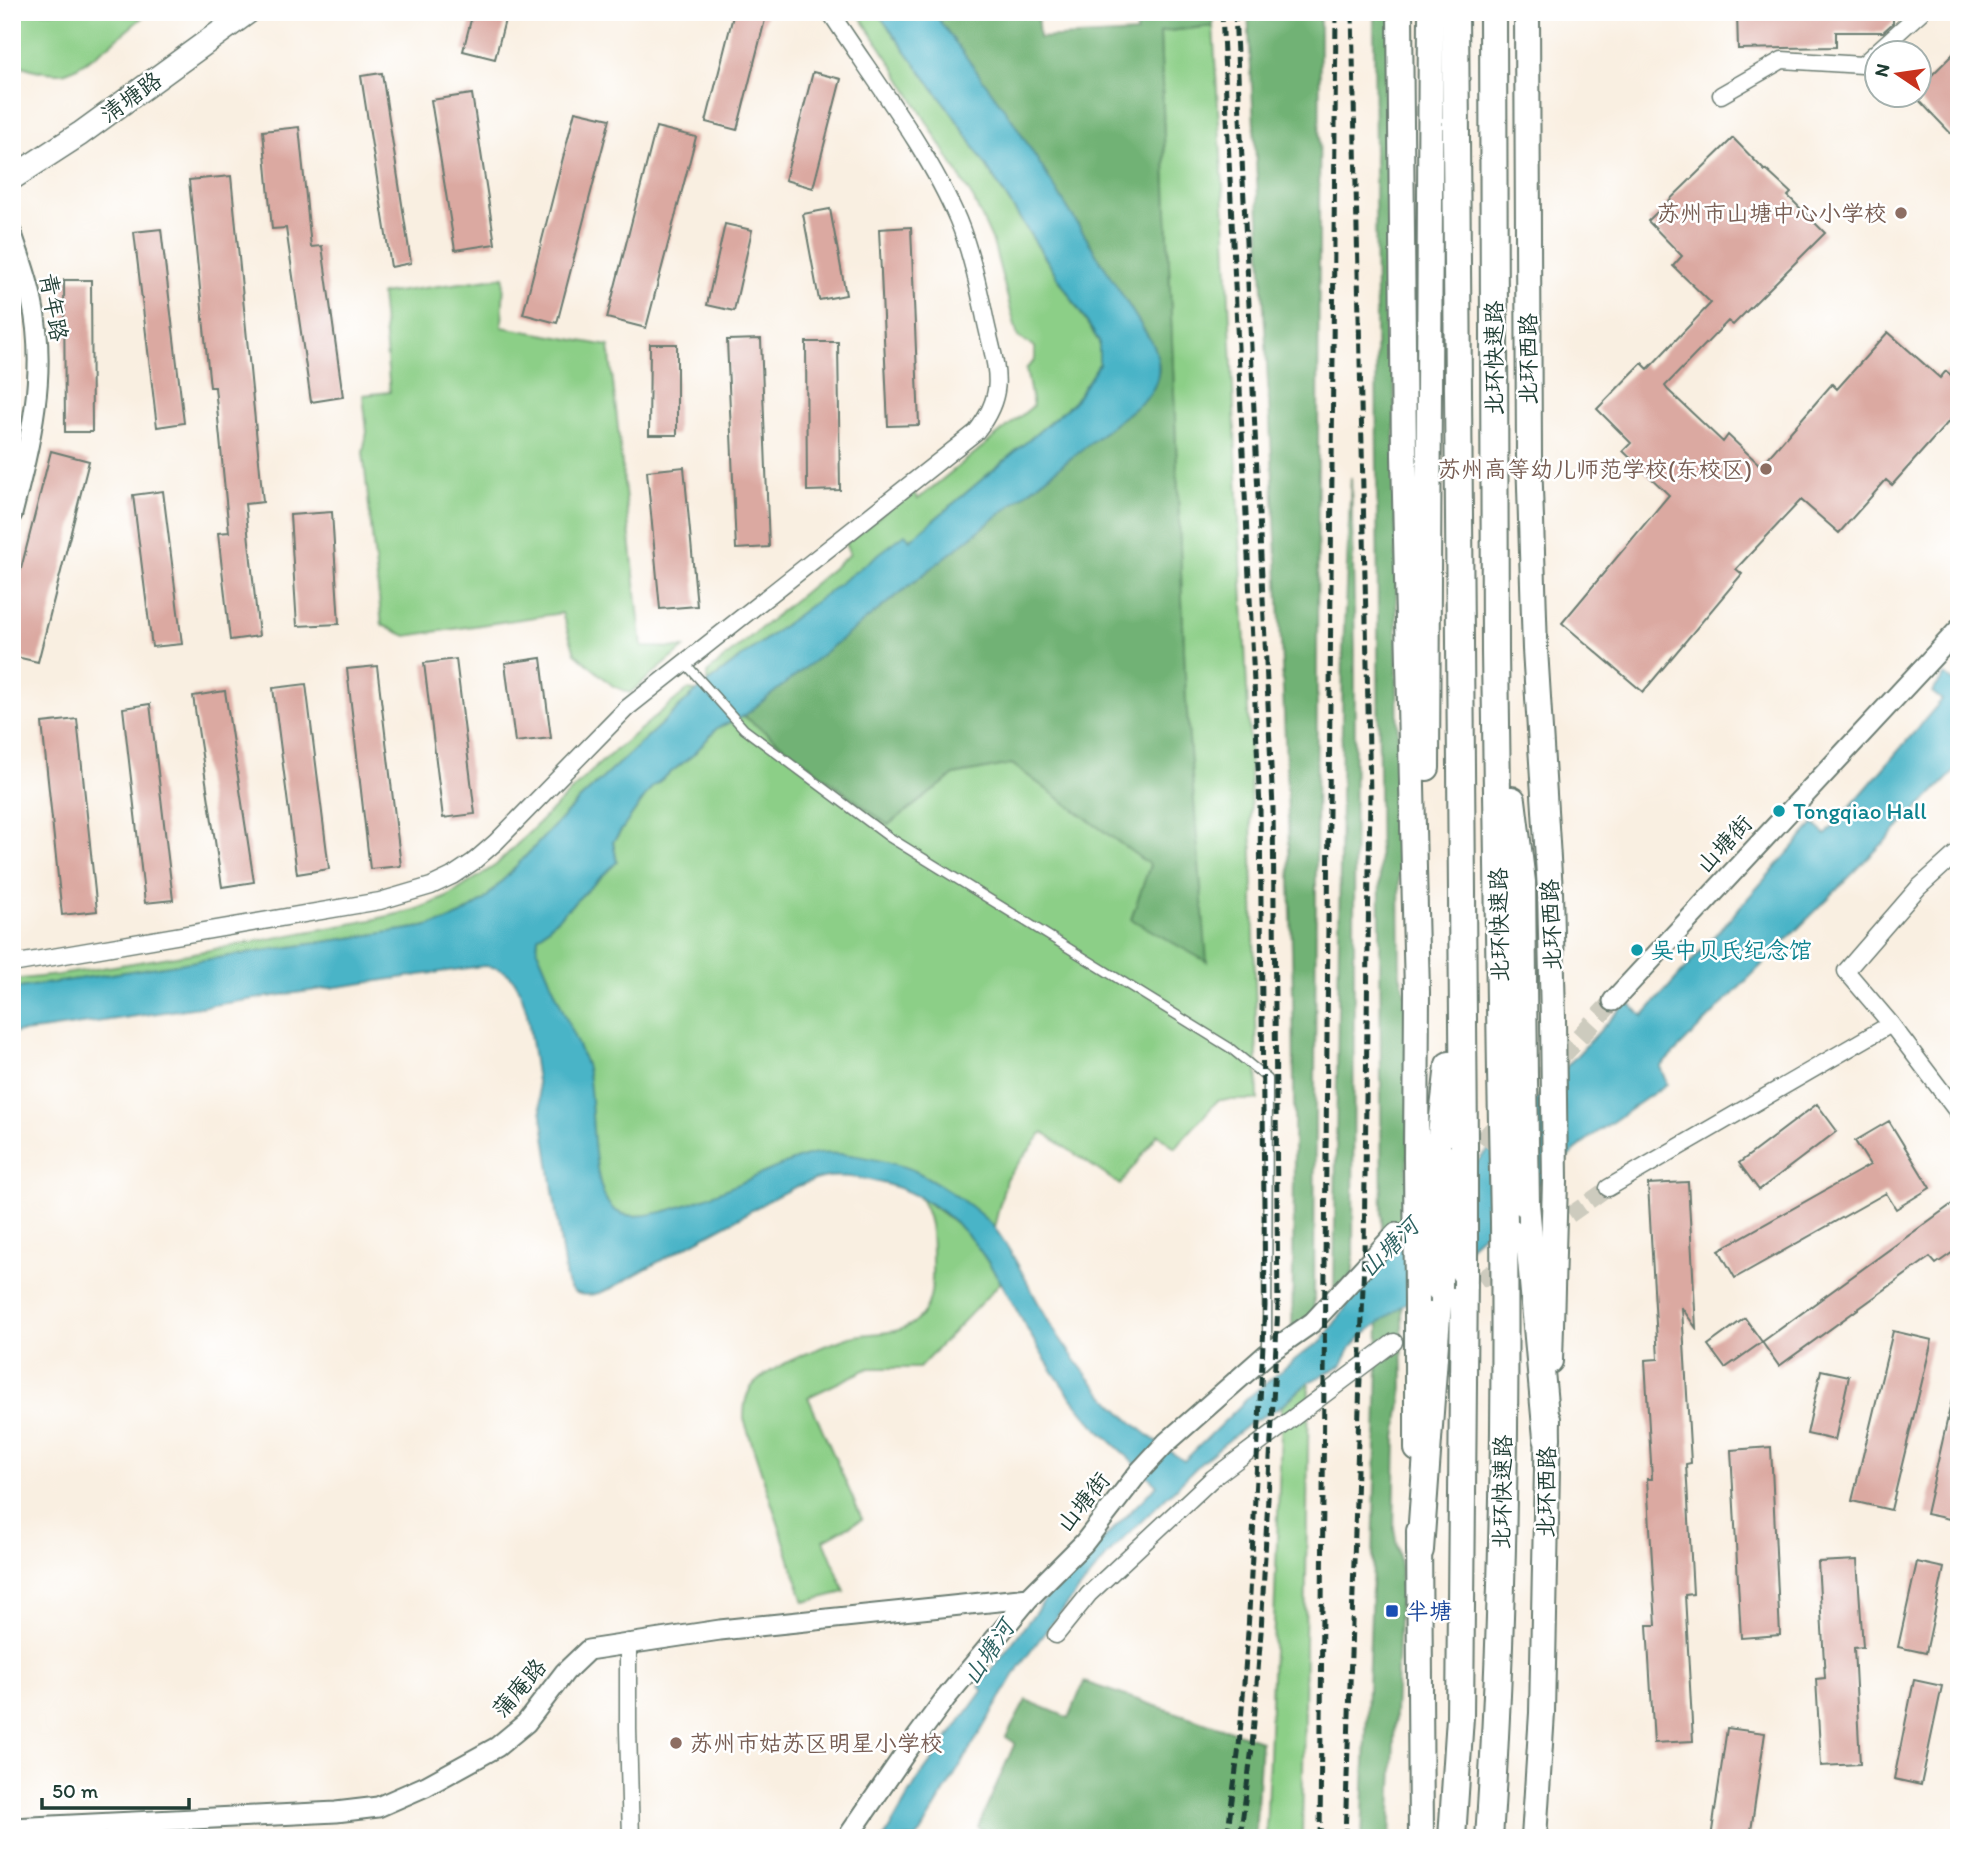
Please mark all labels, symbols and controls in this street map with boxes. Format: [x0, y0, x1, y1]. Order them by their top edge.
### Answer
north arrow [1862, 38, 1932, 108]
text: N [1869, 61, 1895, 79]
street label: 清塘路 [95, 65, 167, 129]
place label: 苏州市山塘中心小学校 [1657, 199, 1887, 227]
marker: 苏州市山塘中心小学校 [1893, 205, 1909, 221]
street label: 青年路 [34, 271, 74, 343]
street label: 北环快速路 [1480, 301, 1508, 416]
street label: 北环西路 [1514, 313, 1542, 405]
place label: 苏州高等幼儿师范学校(东校区) [1438, 455, 1752, 483]
marker: 苏州高等幼儿师范学校(东校区) [1758, 461, 1774, 477]
place label: Tongqiao Hall [1793, 797, 1927, 825]
marker: Tongqiao Hall [1771, 803, 1787, 819]
street label: 山塘街 [1690, 809, 1758, 879]
street label: 北环快速路 [1484, 867, 1514, 983]
street label: 北环西路 [1535, 879, 1567, 971]
place label: 吴中贝氏纪念馆 [1651, 936, 1812, 964]
marker: 吴中贝氏纪念馆 [1629, 942, 1645, 958]
water label: 山塘河 [1353, 1208, 1428, 1283]
street label: 北环快速路 [1487, 1434, 1517, 1550]
street label: 北环西路 [1531, 1446, 1561, 1538]
street label: 山塘街 [1050, 1466, 1116, 1538]
place label: 半塘 [1406, 1597, 1452, 1625]
marker: 半塘 [1384, 1603, 1400, 1619]
water label: 山塘河 [956, 1611, 1022, 1690]
street label: 蒲庵路 [486, 1653, 552, 1723]
place label: 苏州市姑苏区明星小学校 [690, 1729, 943, 1757]
marker: 苏州市姑苏区明星小学校 [668, 1735, 684, 1751]
scale bar [42, 1766, 189, 1810]
text: 50 m [52, 1778, 99, 1803]

